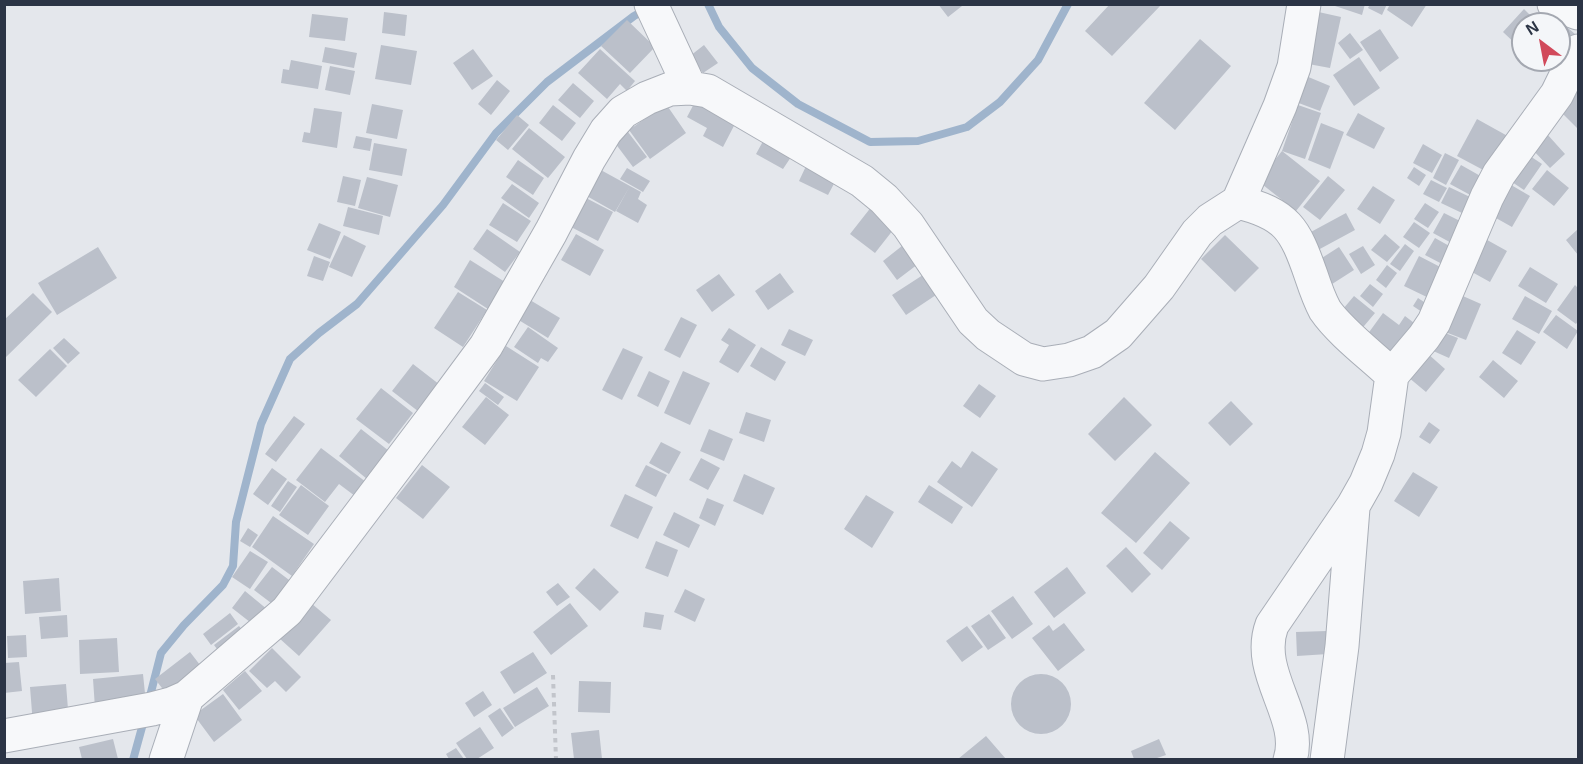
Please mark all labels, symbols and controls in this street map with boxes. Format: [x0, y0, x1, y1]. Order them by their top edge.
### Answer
north arrow [1511, 12, 1571, 72]
text: N [1523, 18, 1542, 38]

